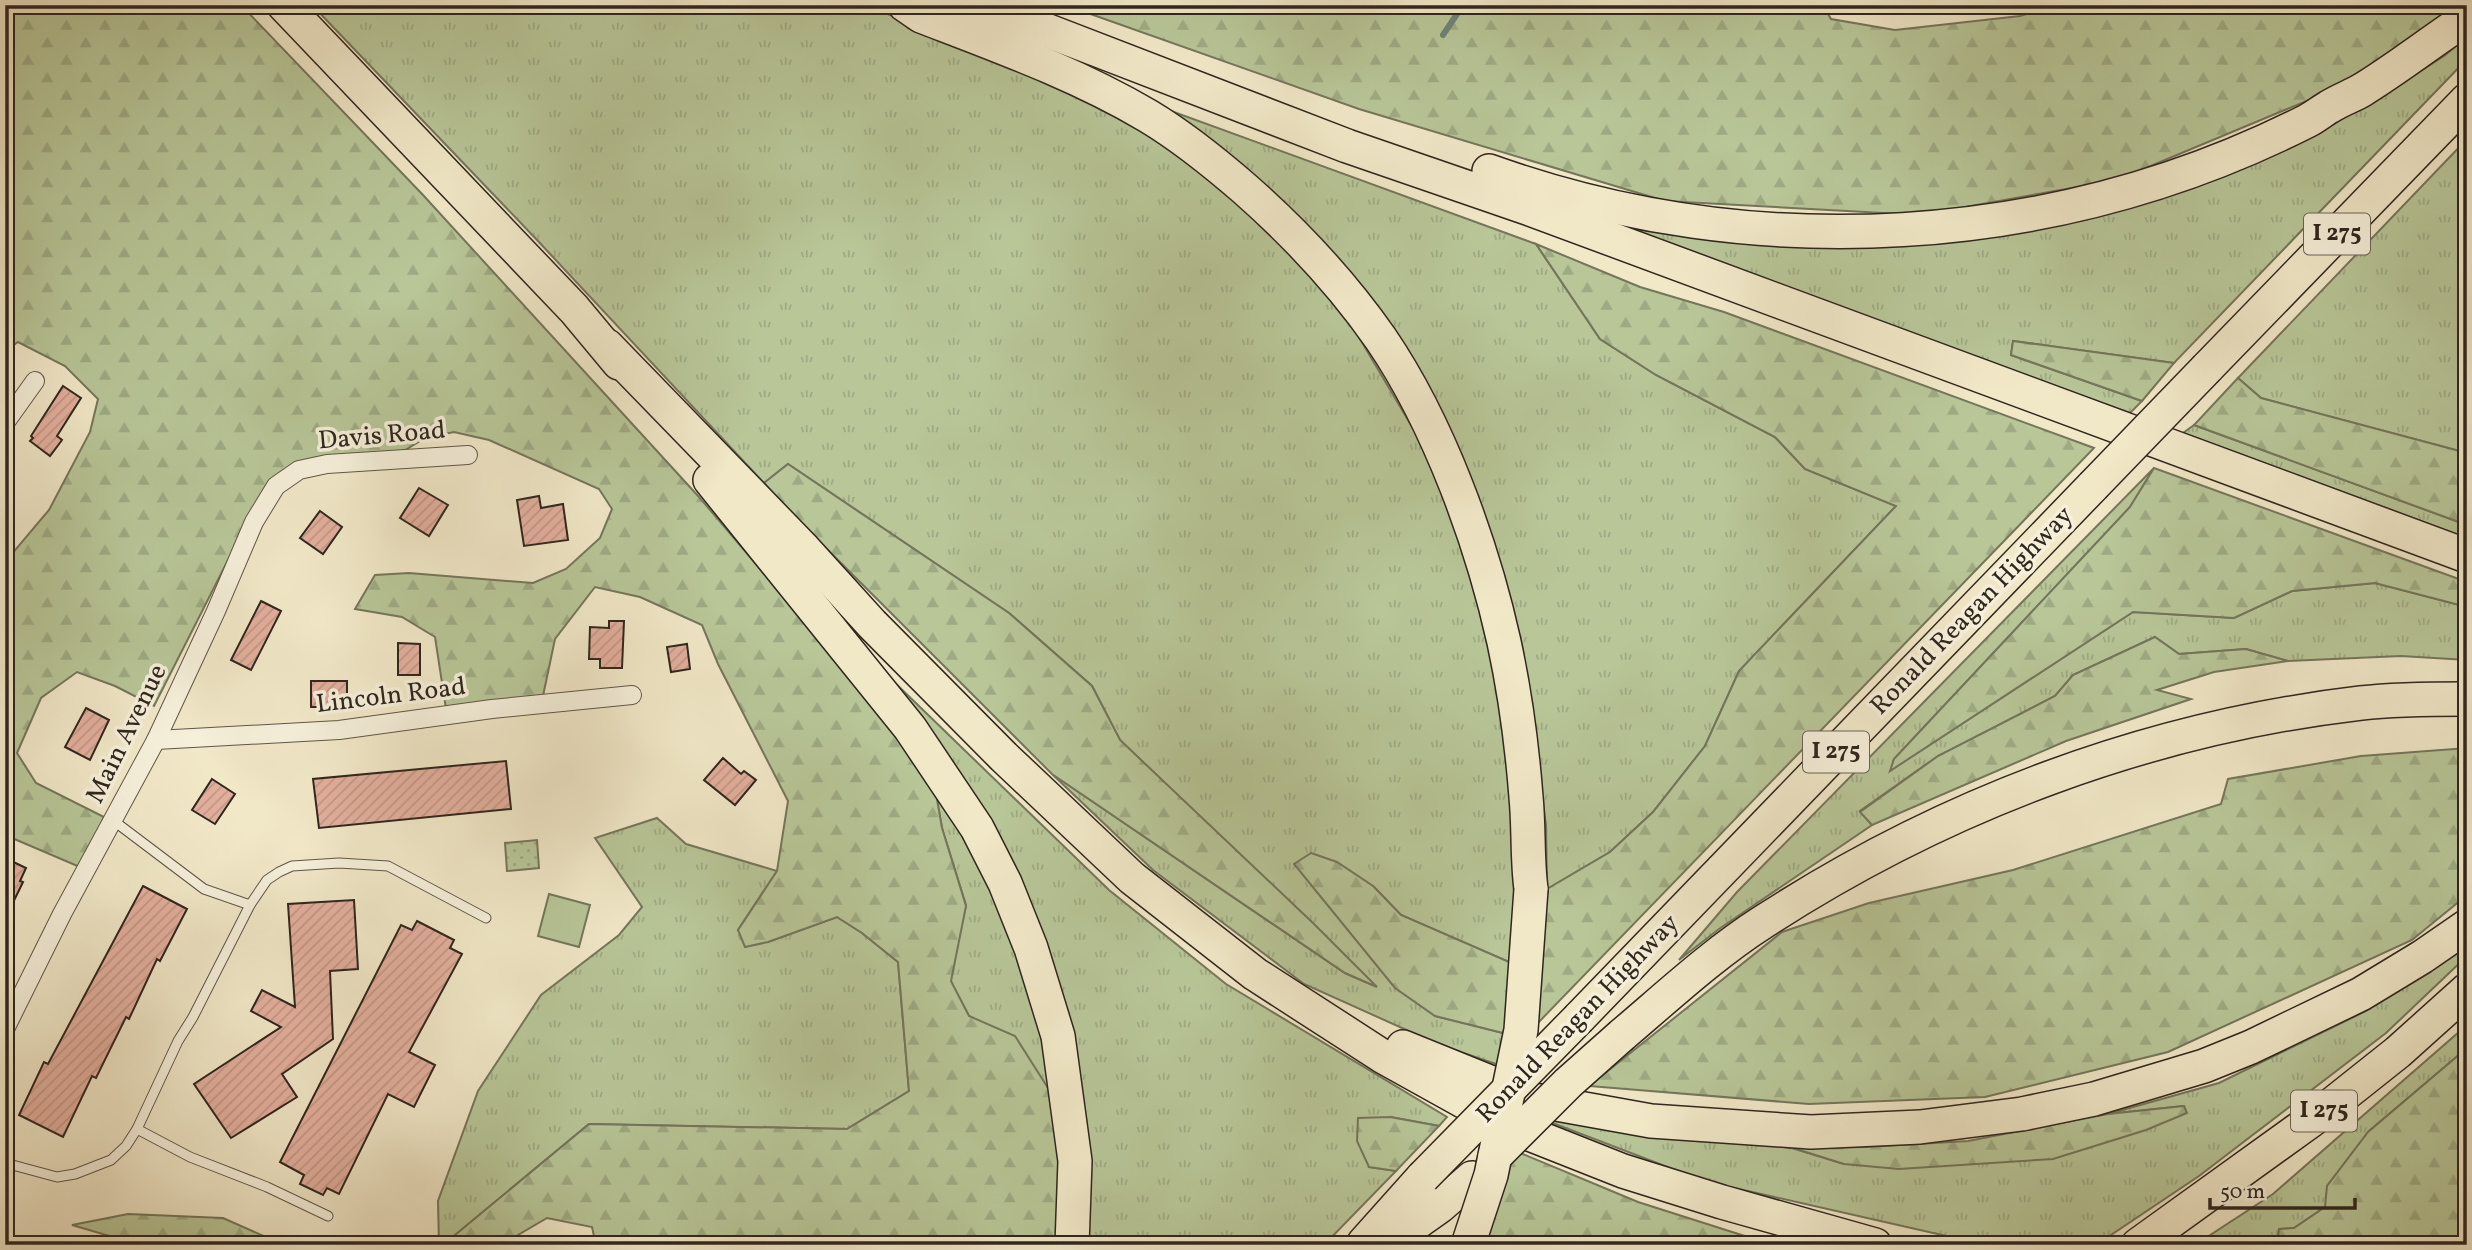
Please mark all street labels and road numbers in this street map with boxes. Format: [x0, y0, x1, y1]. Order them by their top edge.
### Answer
road number: I 275 [2304, 214, 2370, 255]
street label: Davis Road [317, 413, 447, 459]
street label: Ronald Reagan Highway [1862, 498, 2082, 724]
street label: Main Avenue [78, 658, 176, 810]
street label: Lincoln Road [314, 669, 468, 723]
road number: I 275 [1803, 732, 1869, 772]
street label: Ronald Reagan Highway [1468, 906, 1688, 1132]
road number: I 275 [2291, 1091, 2357, 1132]

